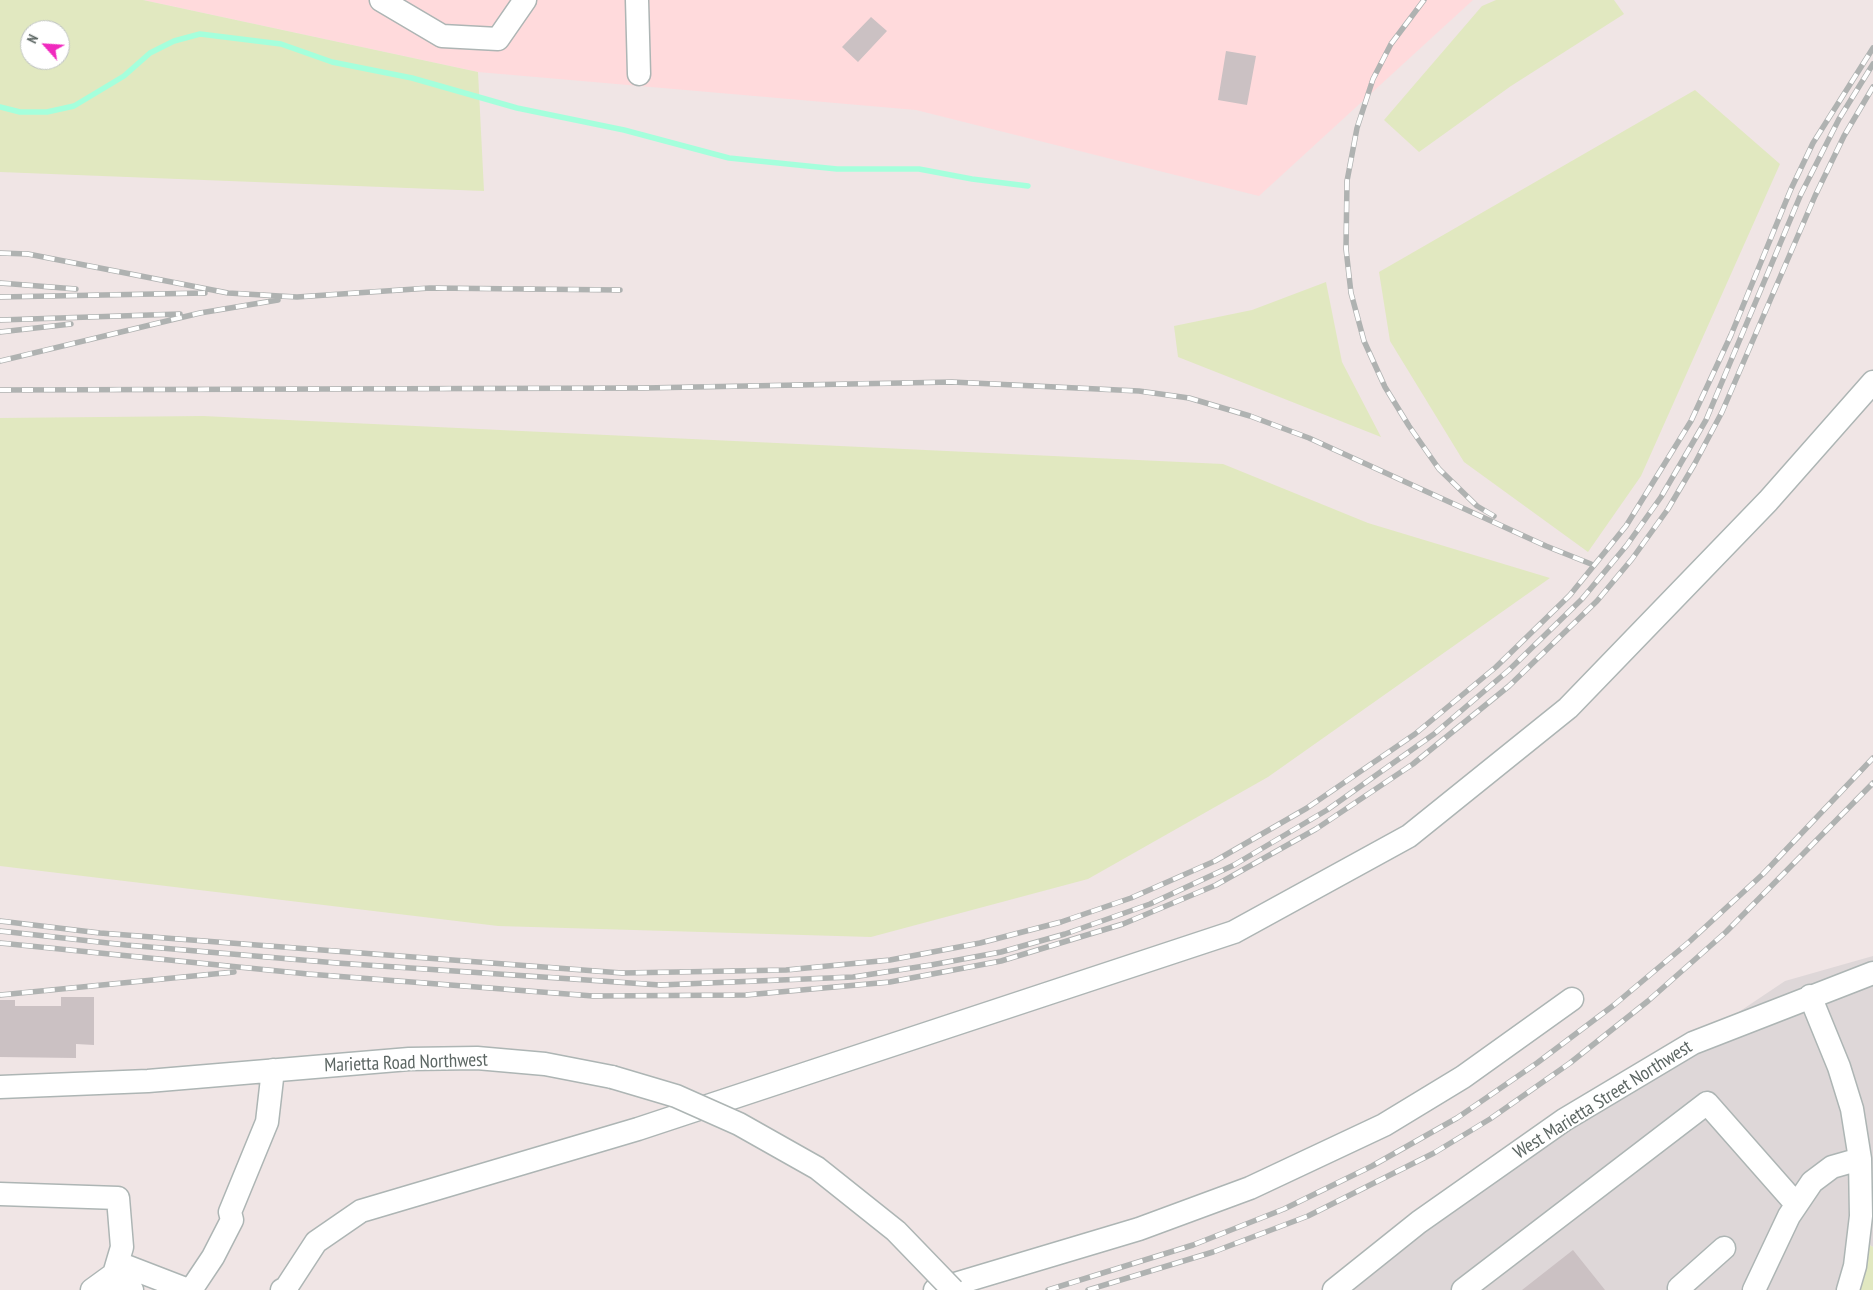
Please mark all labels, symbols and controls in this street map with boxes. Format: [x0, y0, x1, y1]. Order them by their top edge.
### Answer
north arrow [20, 20, 70, 70]
text: N [23, 32, 42, 46]
street label: West Marietta Street Northwest [1510, 1036, 1696, 1164]
street label: Marietta Road Northwest [324, 1049, 488, 1077]

